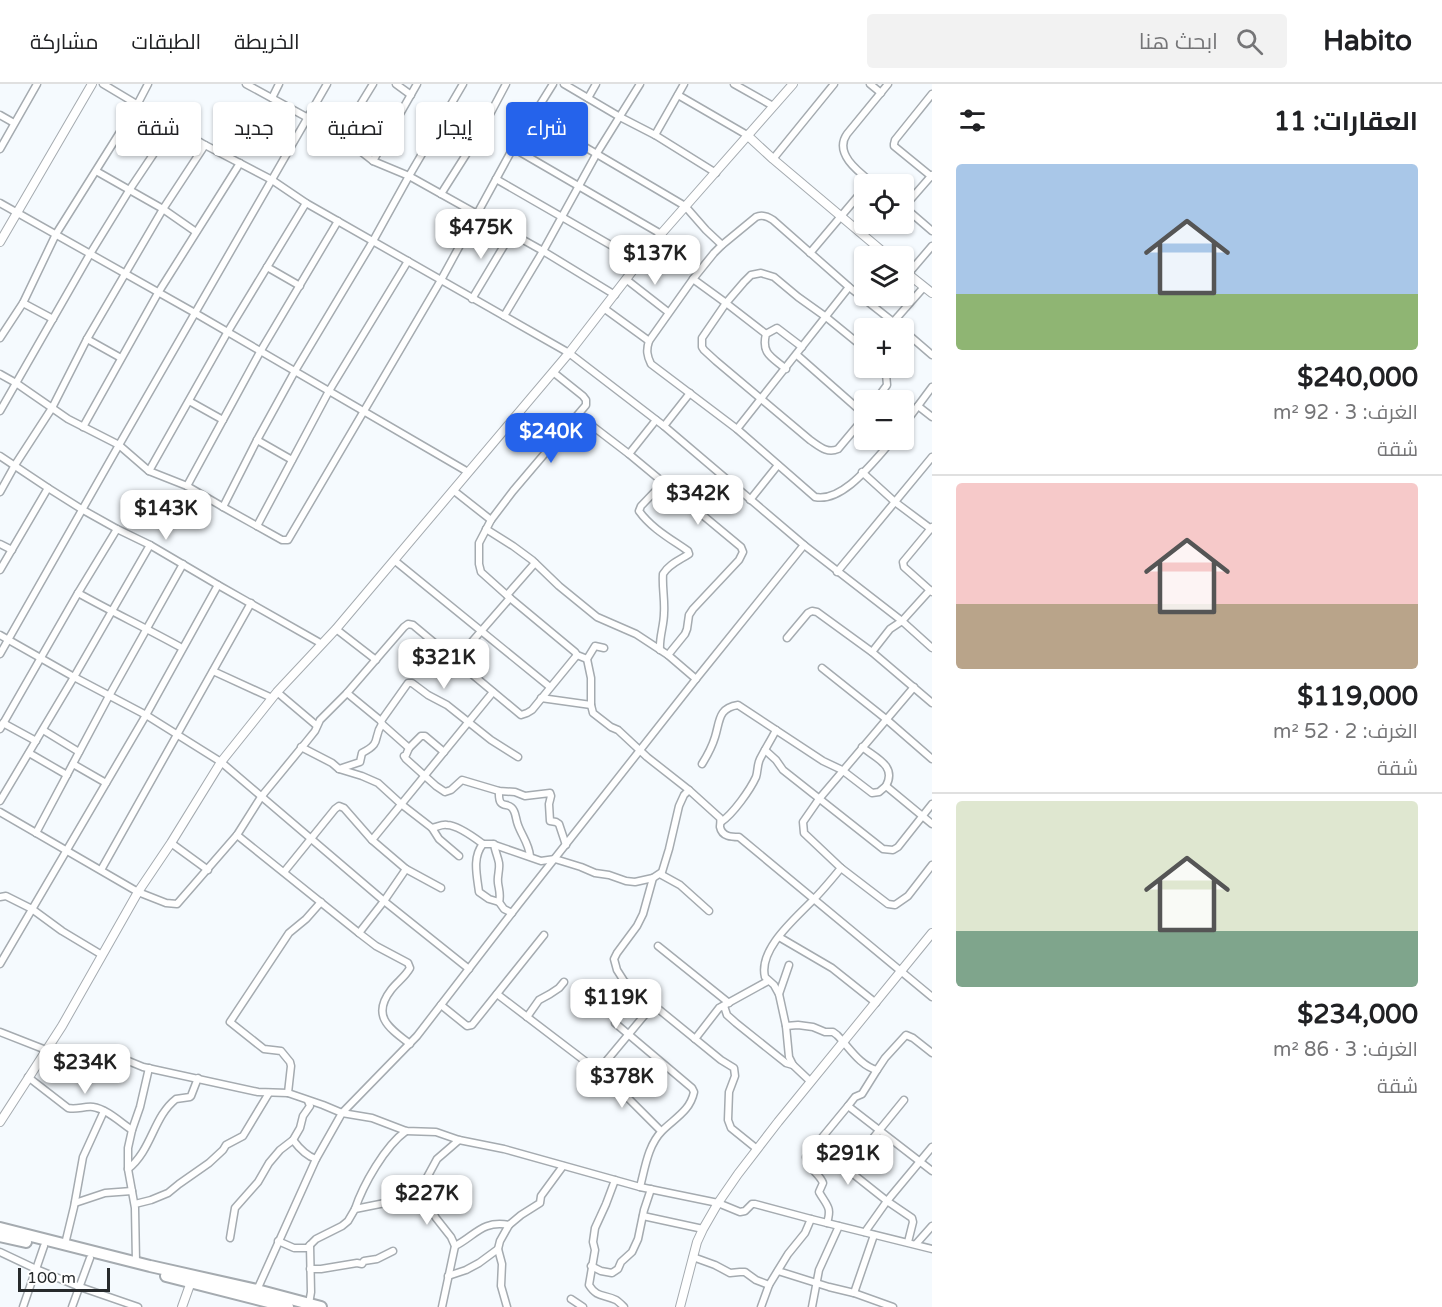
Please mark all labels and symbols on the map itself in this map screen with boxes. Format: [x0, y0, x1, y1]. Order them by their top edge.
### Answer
pin: $475K [439, 209, 523, 260]
pin: $137K [613, 235, 697, 286]
pin: $240K [509, 413, 593, 464]
pin: $342K [656, 475, 740, 526]
pin: $143K [124, 490, 208, 541]
pin: $321K [402, 639, 486, 690]
pin: $119K [574, 979, 658, 1030]
pin: $234K [43, 1044, 127, 1095]
pin: $378K [580, 1058, 664, 1109]
pin: $291K [806, 1135, 890, 1186]
pin: $227K [385, 1175, 469, 1226]
scale bar [18, 1265, 110, 1292]

